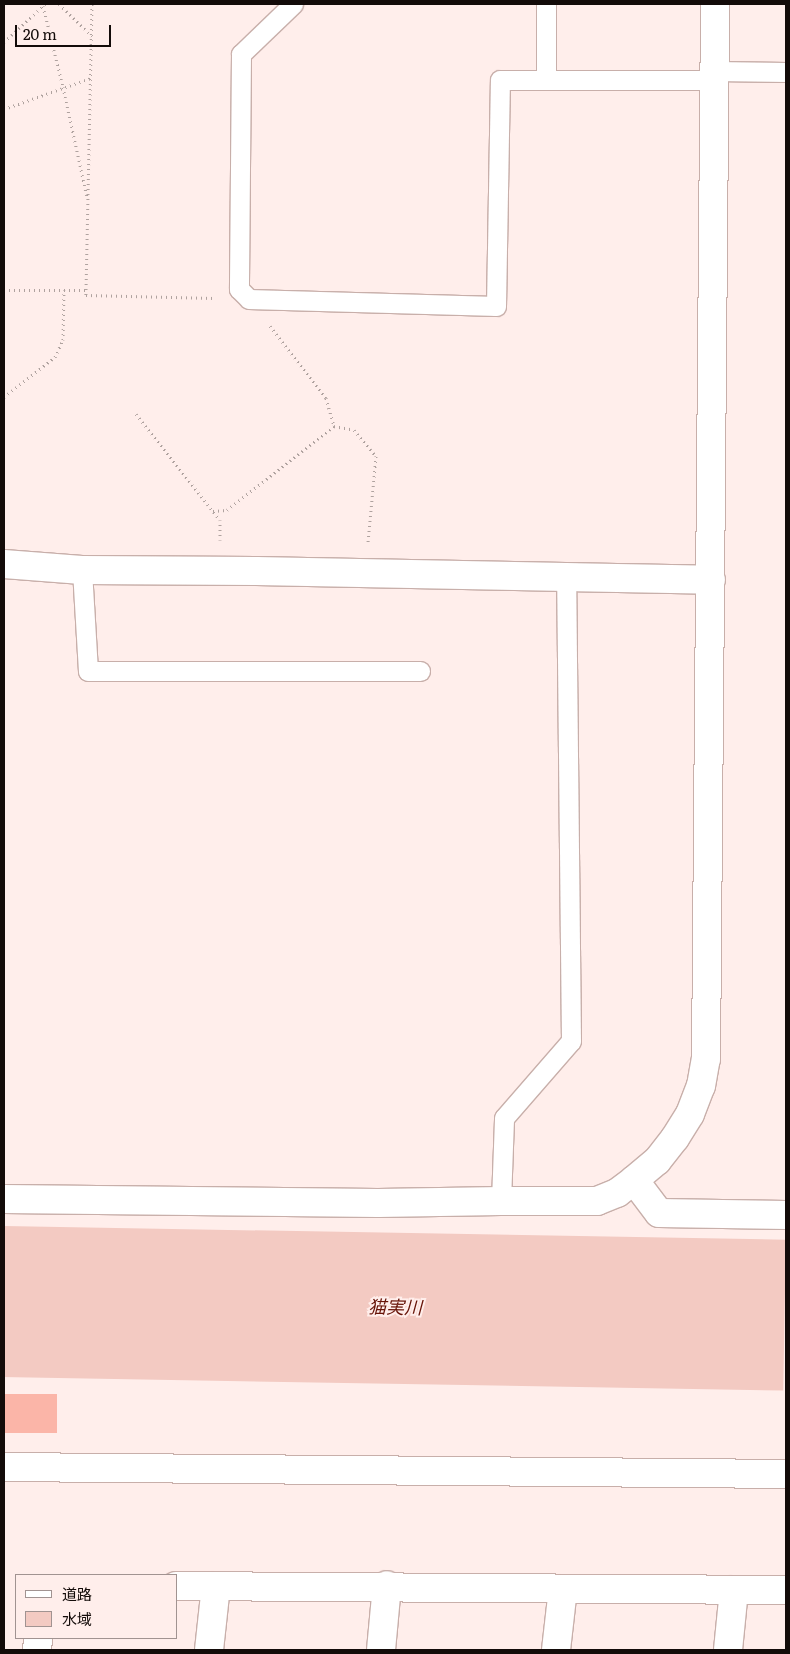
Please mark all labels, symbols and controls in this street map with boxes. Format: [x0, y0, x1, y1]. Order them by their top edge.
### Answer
scale bar [18, 15, 114, 47]
text: 20 m [23, 22, 57, 45]
water label: 猫実川 [368, 1296, 422, 1318]
legend [15, 1574, 178, 1639]
text: 道路 [62, 1582, 92, 1605]
text: 水域 [62, 1607, 92, 1630]

